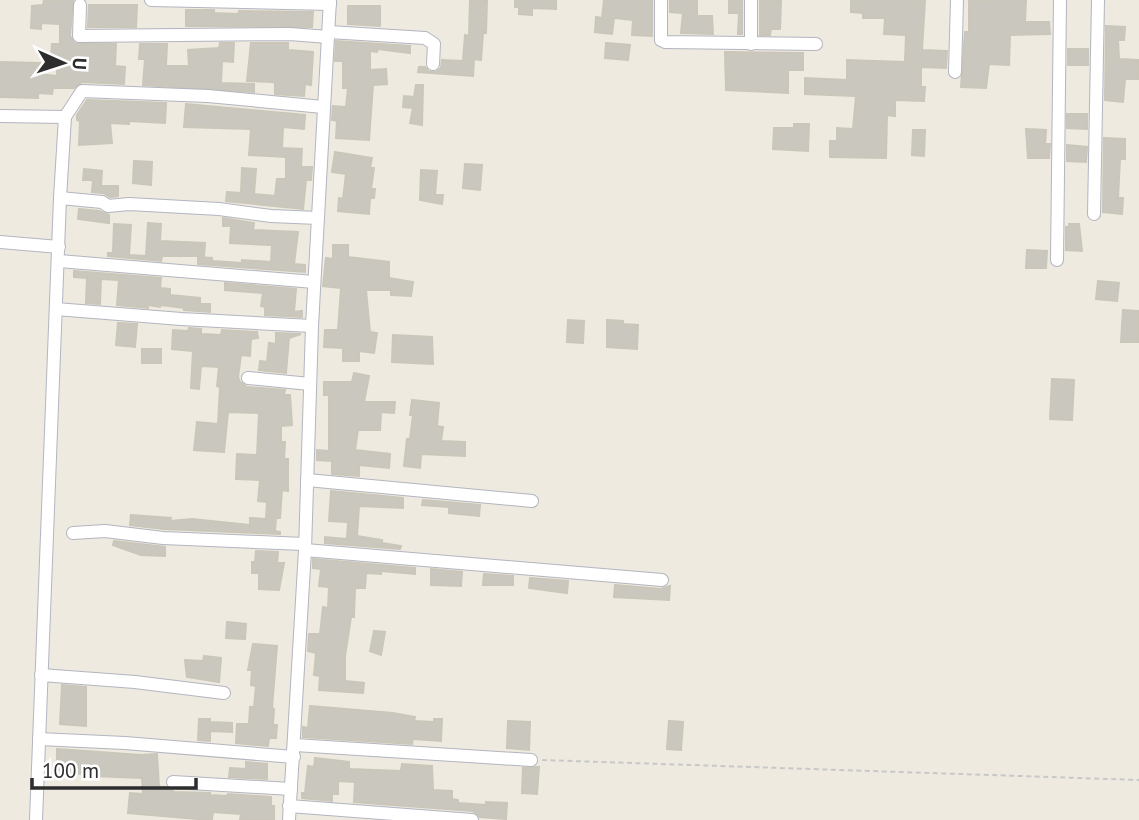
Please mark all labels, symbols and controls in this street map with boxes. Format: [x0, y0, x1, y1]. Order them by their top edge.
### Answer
north arrow [28, 28, 98, 98]
text: U [68, 57, 92, 70]
scale bar [32, 746, 196, 790]
text: 100 m [42, 757, 99, 784]

